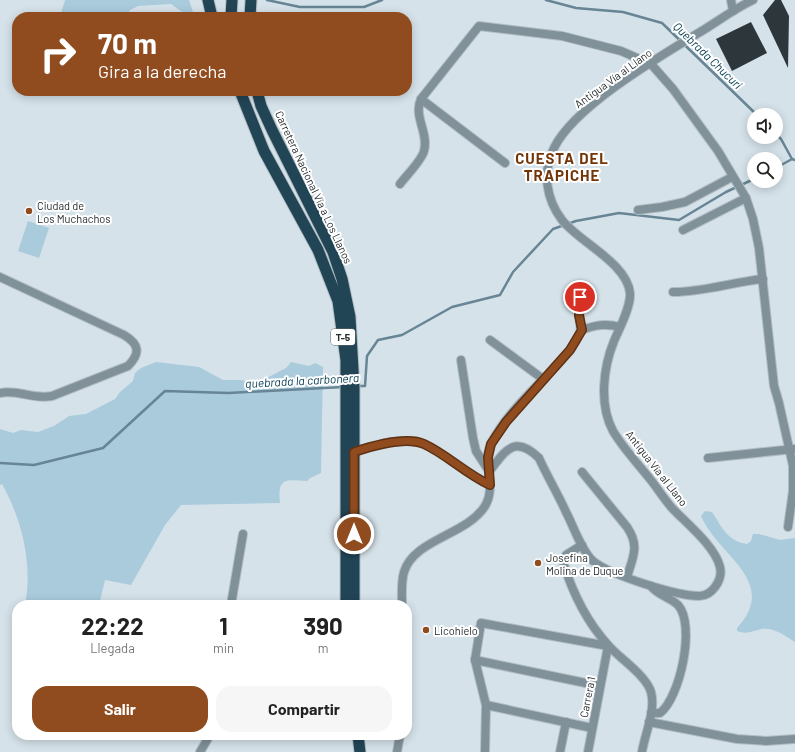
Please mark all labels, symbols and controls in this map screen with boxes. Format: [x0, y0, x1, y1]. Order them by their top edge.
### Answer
water label: Quebrada Chucurí [671, 19, 746, 92]
text: 70 m [98, 26, 157, 60]
icon: right [32, 28, 84, 80]
street label: Antigua Vía al Llano [572, 46, 654, 110]
text: Gira a la derecha [98, 60, 226, 82]
map controls [747, 108, 783, 188]
button: sound [747, 108, 783, 144]
street label: Carretera Nacional Vía a Los Llanos [273, 109, 355, 265]
district label: CUESTA DEL TRAPICHE [515, 149, 609, 184]
button: search [747, 152, 783, 188]
place label: Ciudad de Los Muchachos [37, 199, 111, 225]
marker: Ciudad de Los Muchachos [24, 206, 34, 216]
pin [563, 280, 597, 314]
icon: arrive [569, 286, 591, 308]
road number: T-5 [331, 329, 355, 345]
water label: quebrada la carbonera [245, 370, 359, 390]
street label: Antigua Vía al Llano [623, 428, 691, 508]
position arrow [333, 513, 375, 555]
place label: Josefina Molina de Duque [546, 551, 624, 577]
marker: Josefina Molina de Duque [533, 558, 543, 568]
text: 22:22 [81, 611, 144, 640]
text: 1 [219, 611, 228, 640]
text: 390 [303, 611, 343, 640]
place label: Licohielo [434, 624, 478, 637]
marker: Licohielo [421, 625, 431, 635]
text: Llegada [90, 640, 135, 656]
text: min [213, 640, 234, 656]
text: m [318, 640, 328, 656]
street label: Carrera 1 [577, 675, 597, 719]
button: Salir [32, 686, 208, 732]
button: Compartir [216, 686, 392, 732]

